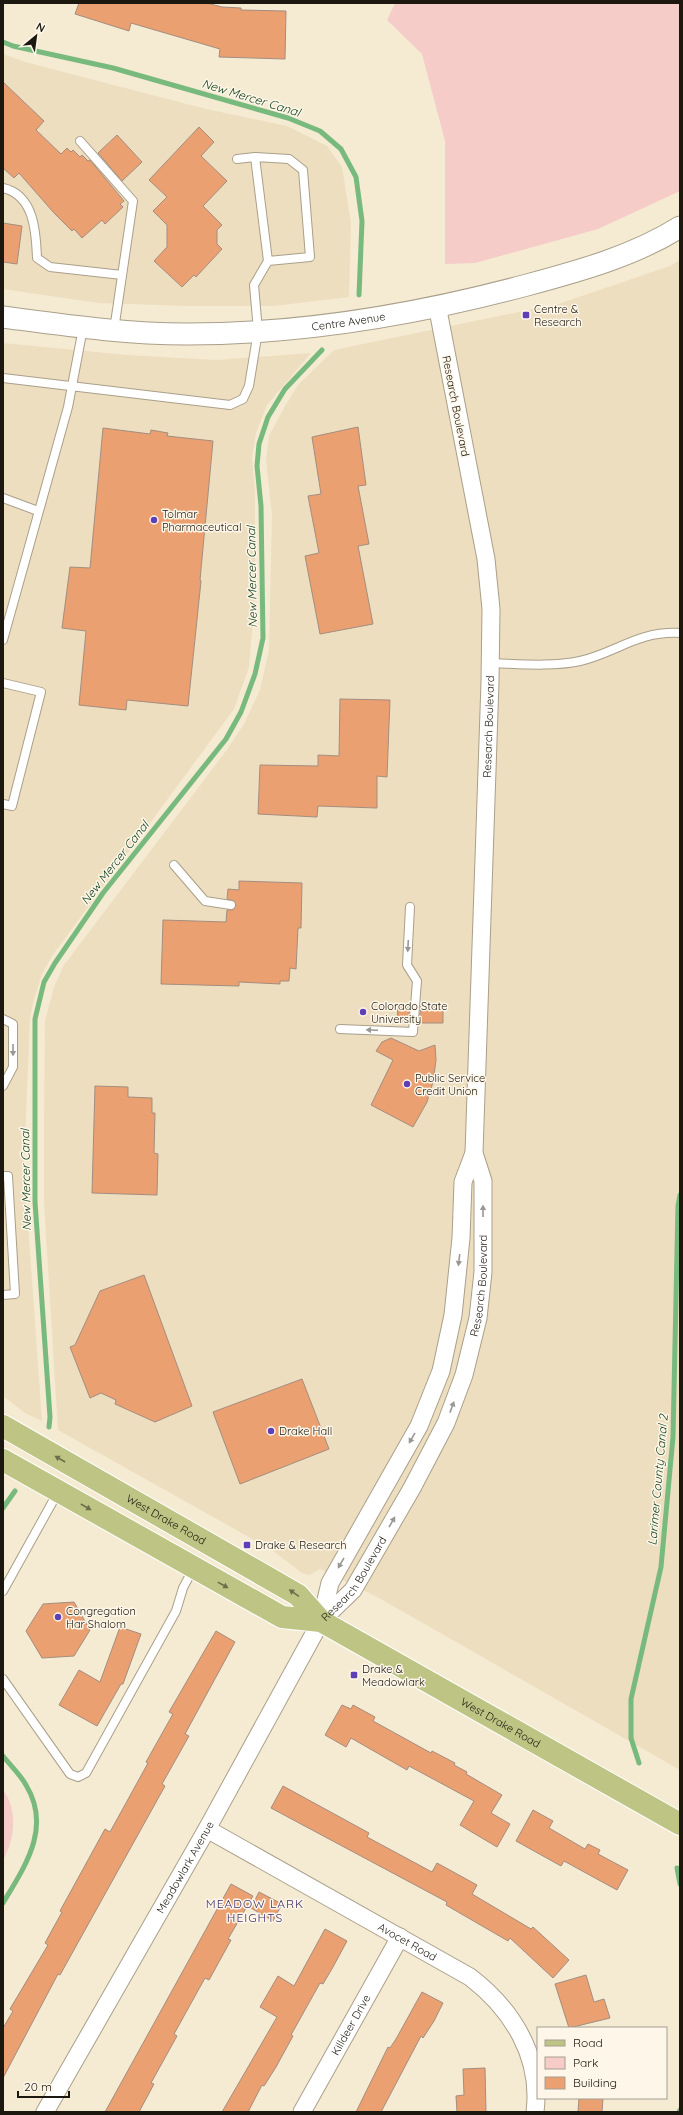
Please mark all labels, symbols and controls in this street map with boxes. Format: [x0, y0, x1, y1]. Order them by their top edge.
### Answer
north arrow [16, 16, 56, 56]
text: N [34, 19, 48, 35]
water label: New Mercer Canal [200, 75, 303, 120]
place label: Centre & Research [534, 302, 582, 329]
street label: Centre Avenue [311, 309, 386, 334]
marker: Centre & Research [521, 310, 531, 320]
street label: Research Boulevard [439, 354, 473, 458]
place label: Tolmar Pharmaceutical [162, 507, 242, 534]
marker: Tolmar Pharmaceutical [149, 515, 159, 525]
water label: New Mercer Canal [243, 525, 260, 628]
street label: Research Boulevard [480, 675, 497, 778]
water label: New Mercer Canal [77, 817, 153, 907]
one-way arrow [404, 940, 411, 952]
place label: Colorado State University [371, 999, 447, 1026]
marker: Colorado State University [358, 1007, 368, 1017]
one-way arrow [366, 1027, 378, 1034]
one-way arrow [10, 1044, 16, 1057]
place label: Public Service Credit Union [415, 1071, 485, 1098]
marker: Public Service Credit Union [402, 1079, 412, 1089]
water label: New Mercer Canal [17, 1128, 34, 1231]
one-way arrow [480, 1204, 486, 1217]
street label: Research Boulevard [467, 1235, 490, 1338]
one-way arrow [455, 1253, 462, 1266]
one-way arrow [450, 1400, 456, 1412]
water label: Larimer County Canal 2 [644, 1412, 671, 1546]
place label: Drake Hall [279, 1424, 332, 1438]
marker: Drake Hall [266, 1426, 276, 1436]
one-way arrow [409, 1432, 415, 1444]
one-way arrow [54, 1455, 66, 1462]
street label: West Drake Road [124, 1491, 208, 1548]
one-way arrow [80, 1504, 92, 1510]
one-way arrow [389, 1516, 396, 1528]
street label: Research Boulevard [318, 1534, 389, 1624]
place label: Drake & Research [255, 1538, 347, 1552]
marker: Drake & Research [242, 1540, 252, 1550]
one-way arrow [337, 1557, 344, 1569]
one-way arrow [217, 1581, 229, 1588]
one-way arrow [289, 1589, 300, 1597]
place label: Congregation Har Shalom [66, 1604, 136, 1631]
marker: Congregation Har Shalom [53, 1612, 63, 1622]
place label: Drake & Meadowlark [362, 1662, 425, 1689]
marker: Drake & Meadowlark [349, 1670, 359, 1680]
street label: West Drake Road [458, 1694, 543, 1751]
street label: Meadowlark Avenue [153, 1819, 217, 1916]
district label: MEADOW LARK HEIGHTS [206, 1896, 304, 1925]
street label: Avocet Road [376, 1920, 439, 1964]
street label: Killdeer Drive [328, 1992, 373, 2058]
legend [537, 2027, 667, 2099]
text: Road [573, 2035, 603, 2050]
text: Park [573, 2055, 598, 2070]
scale bar [18, 2073, 69, 2099]
text: Building [573, 2075, 617, 2090]
text: 20 m [24, 2079, 52, 2094]

